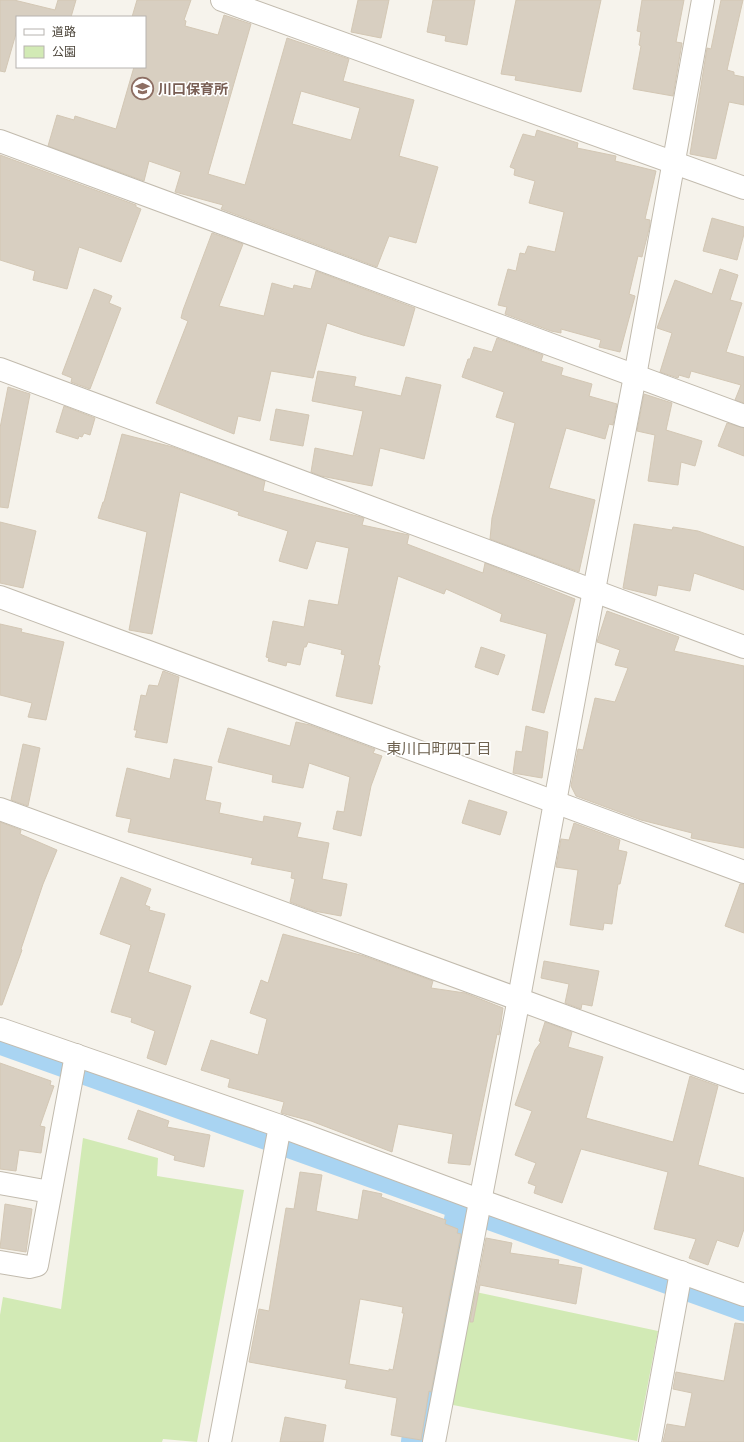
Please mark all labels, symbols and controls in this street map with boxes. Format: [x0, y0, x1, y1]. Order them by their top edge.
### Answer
legend [16, 16, 146, 68]
text: 道路 [52, 25, 76, 38]
text: 公園 [52, 45, 76, 58]
school or university icon: 川口保育所 [129, 76, 155, 102]
place label: 川口保育所 [158, 81, 228, 97]
district label: 東川口町四丁目 [386, 740, 492, 757]

